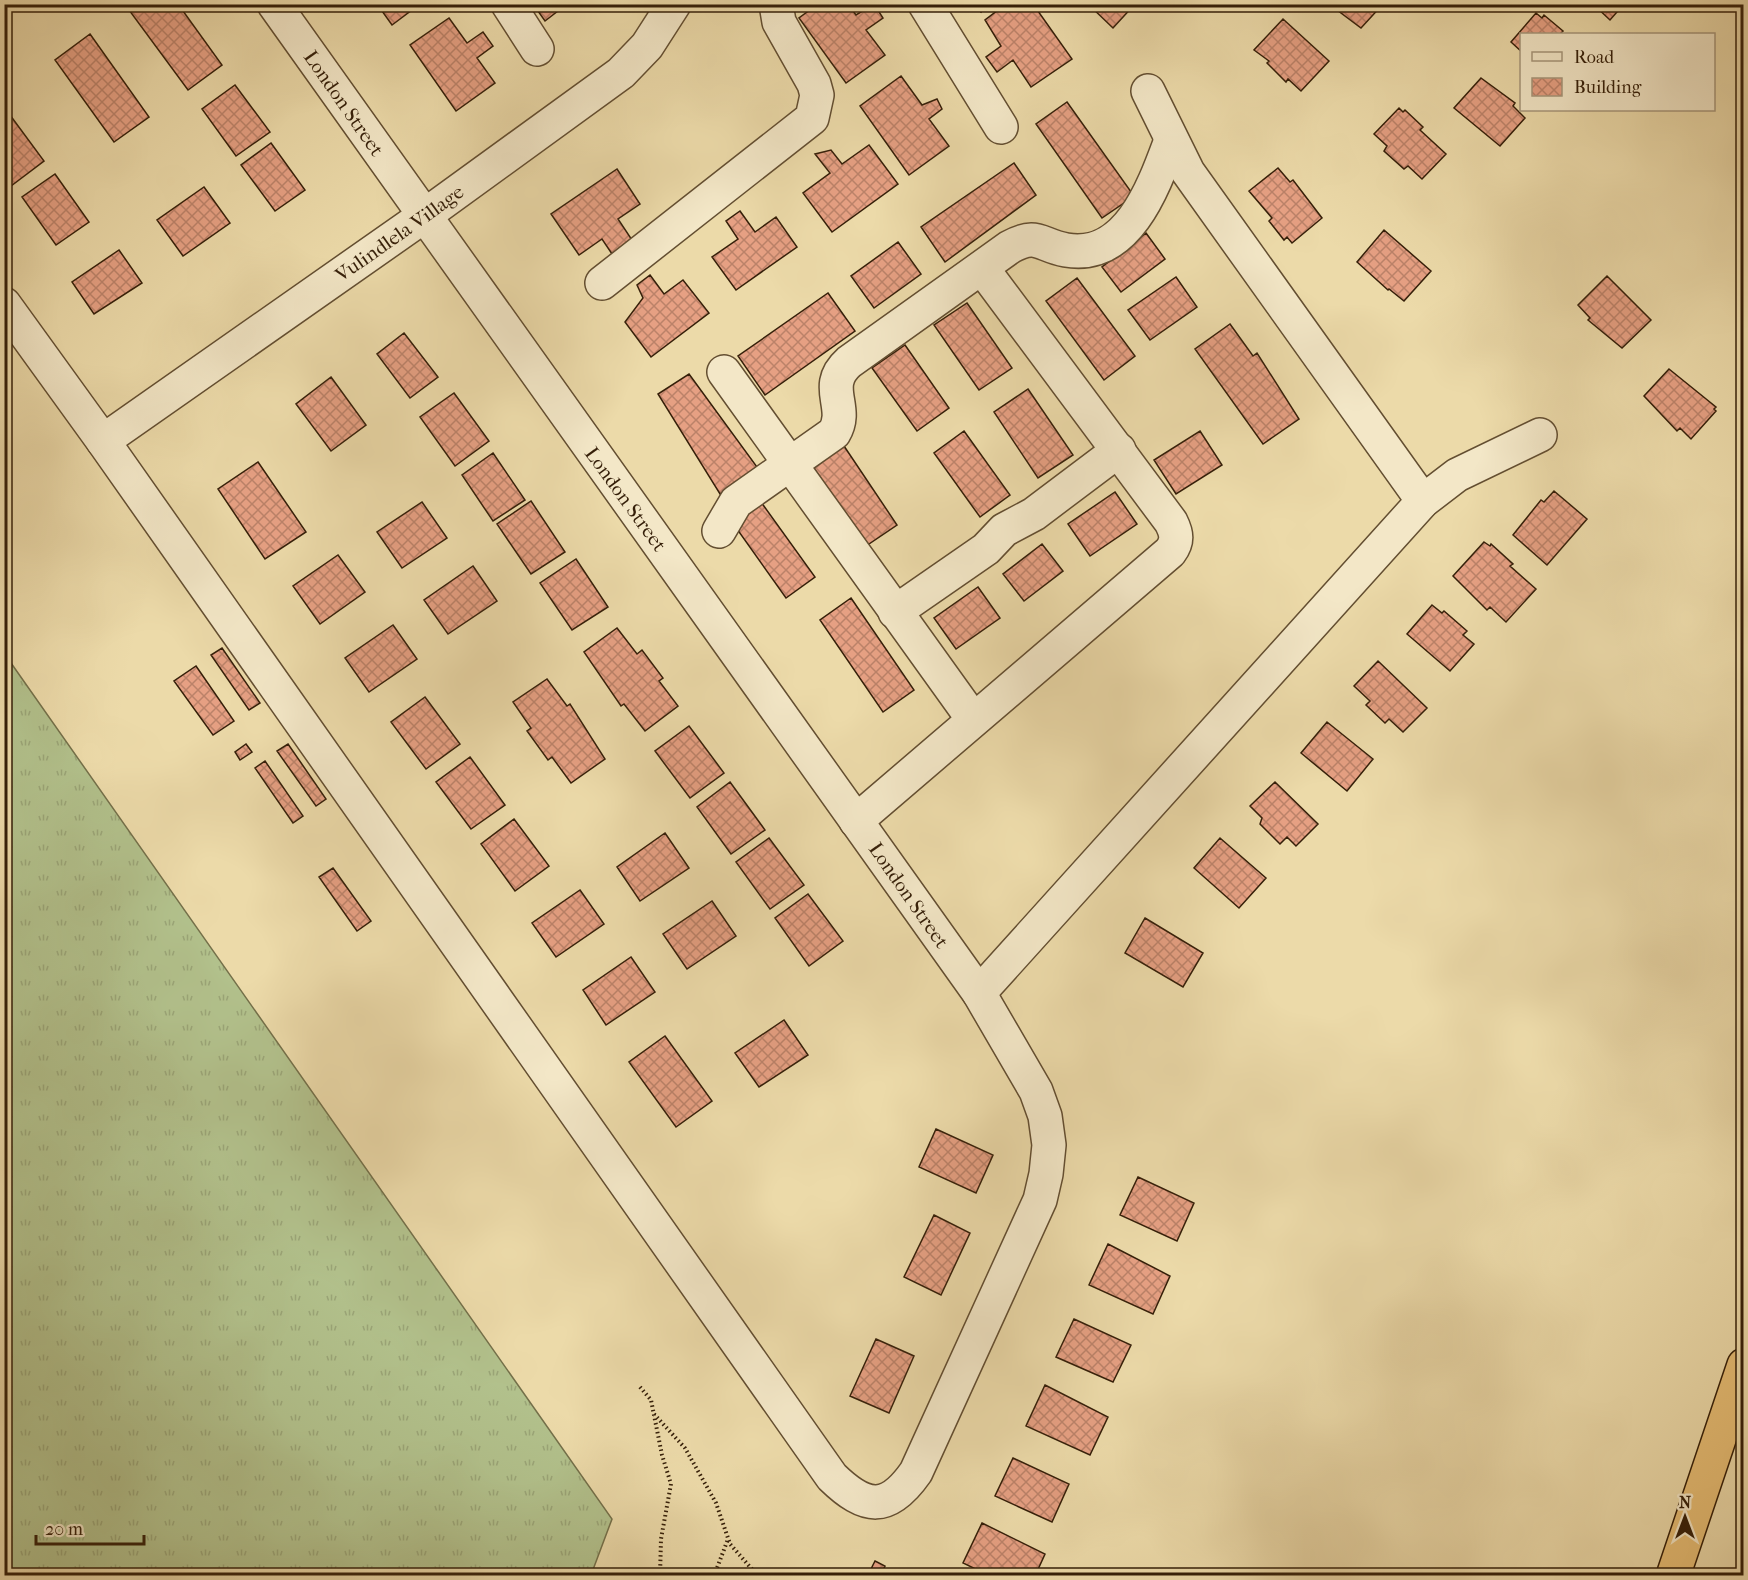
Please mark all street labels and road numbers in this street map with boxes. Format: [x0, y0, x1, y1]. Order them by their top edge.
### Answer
street label: London Street [299, 46, 388, 160]
street label: Vulindlela Village [330, 180, 468, 287]
street label: London Street [580, 443, 671, 556]
street label: London Street [864, 838, 953, 952]

